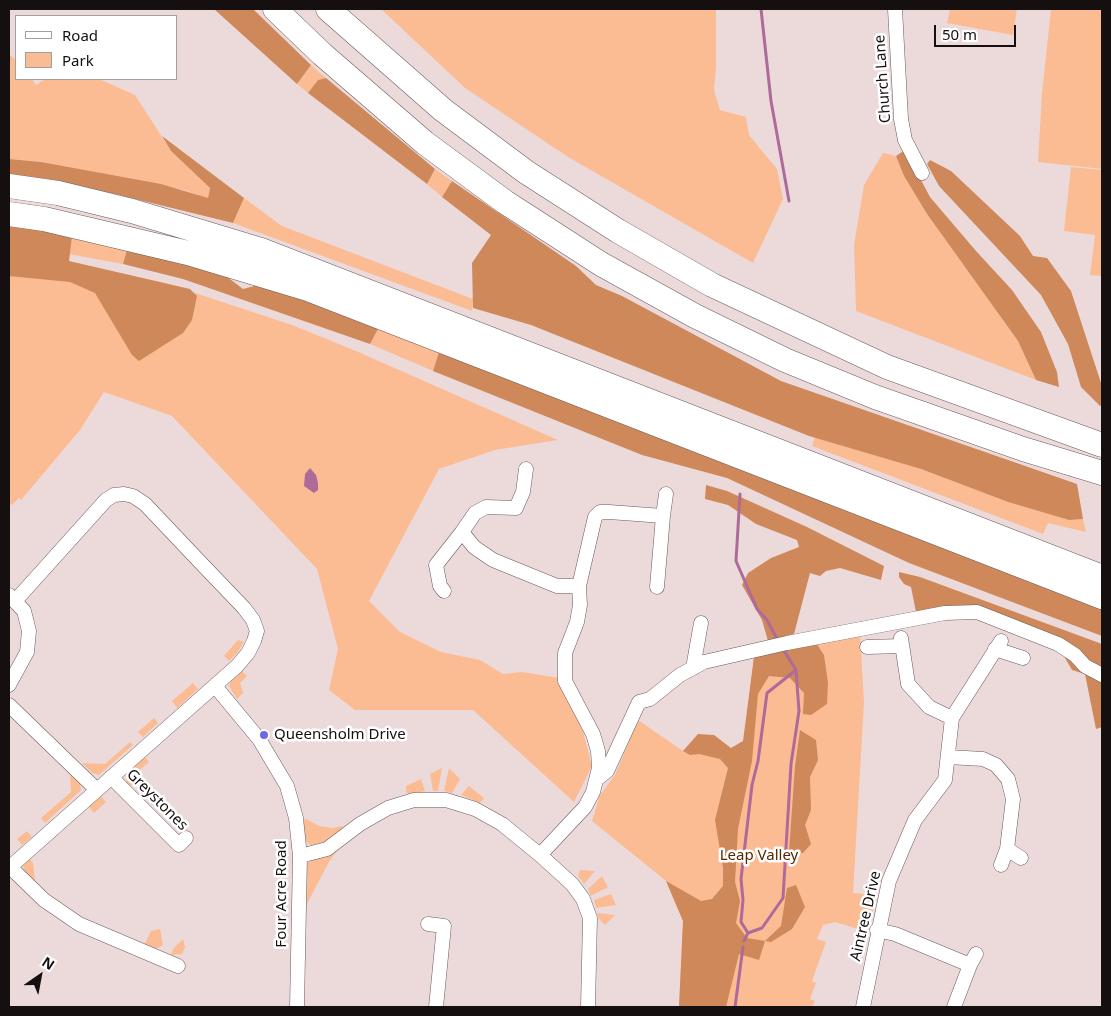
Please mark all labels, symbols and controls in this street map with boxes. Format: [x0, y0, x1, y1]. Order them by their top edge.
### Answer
legend [15, 15, 178, 80]
scale bar [936, 15, 1018, 47]
text: 50 m [942, 24, 977, 44]
text: Road [62, 25, 98, 45]
street label: Church Lane [871, 34, 895, 124]
text: Park [62, 50, 94, 70]
place label: Queensholm Drive [274, 726, 406, 744]
marker: Queensholm Drive [258, 729, 270, 741]
street label: Greystones [123, 766, 191, 834]
street label: Four Acre Road [273, 840, 291, 948]
park label: Leap Valley [720, 847, 798, 865]
street label: Aintree Drive [847, 869, 885, 963]
north arrow [15, 951, 65, 1001]
text: N [38, 952, 58, 974]

